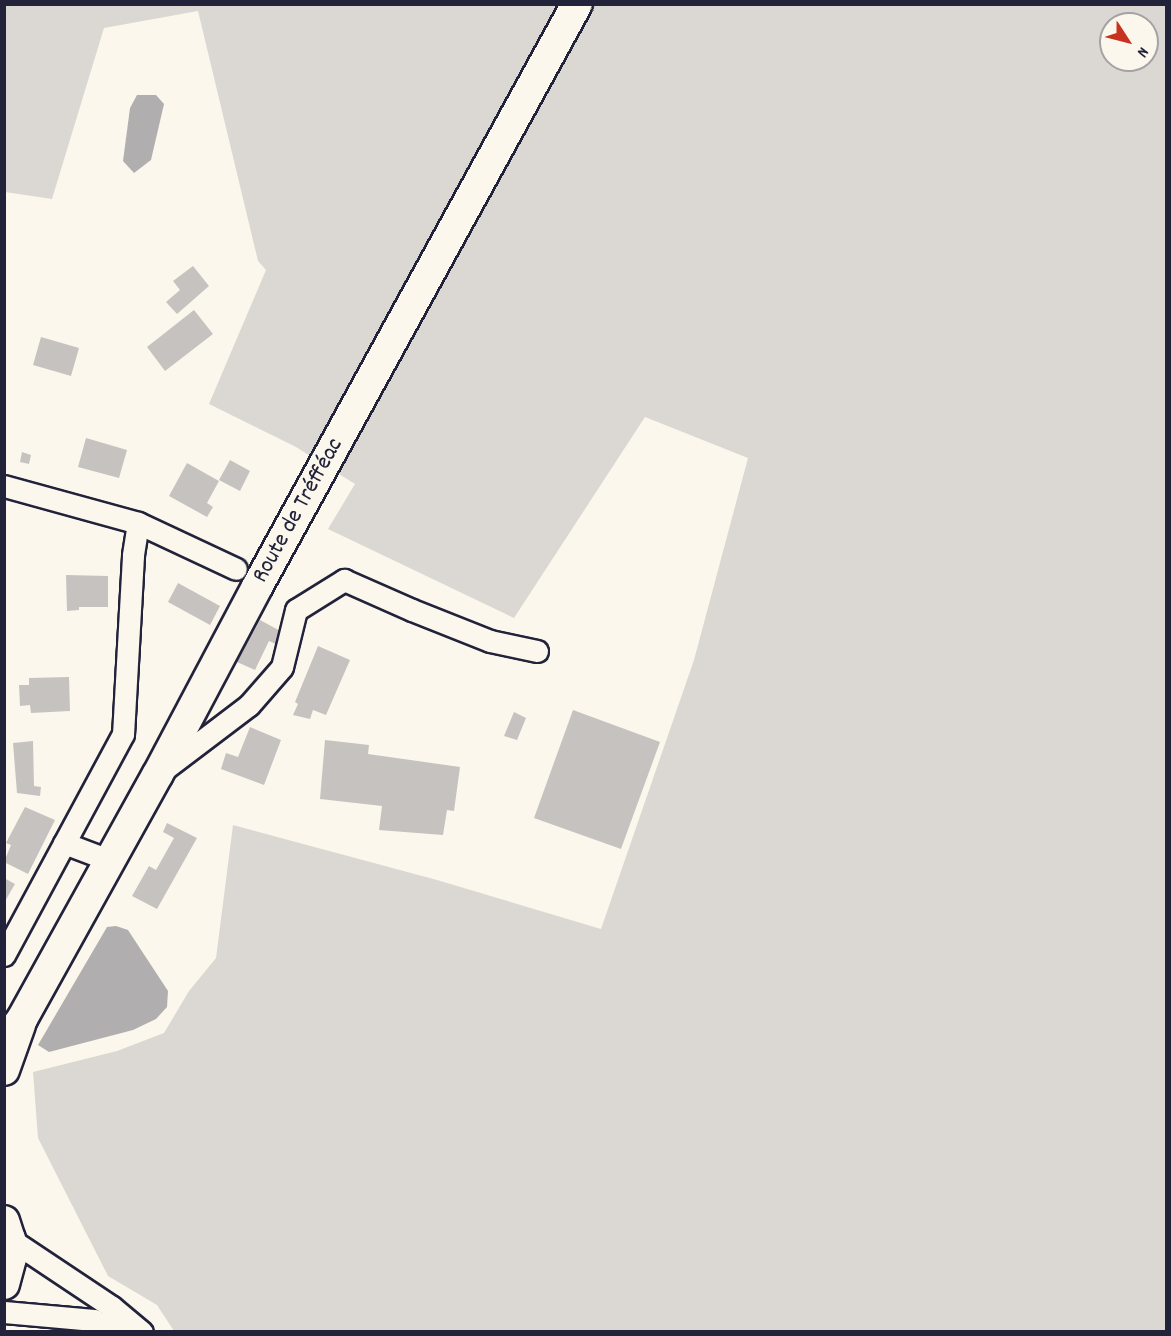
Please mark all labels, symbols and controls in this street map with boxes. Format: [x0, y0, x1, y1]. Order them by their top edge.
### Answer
north arrow [1099, 12, 1159, 72]
text: N [1131, 42, 1154, 62]
street label: Route de Tréfféac [247, 433, 351, 589]

